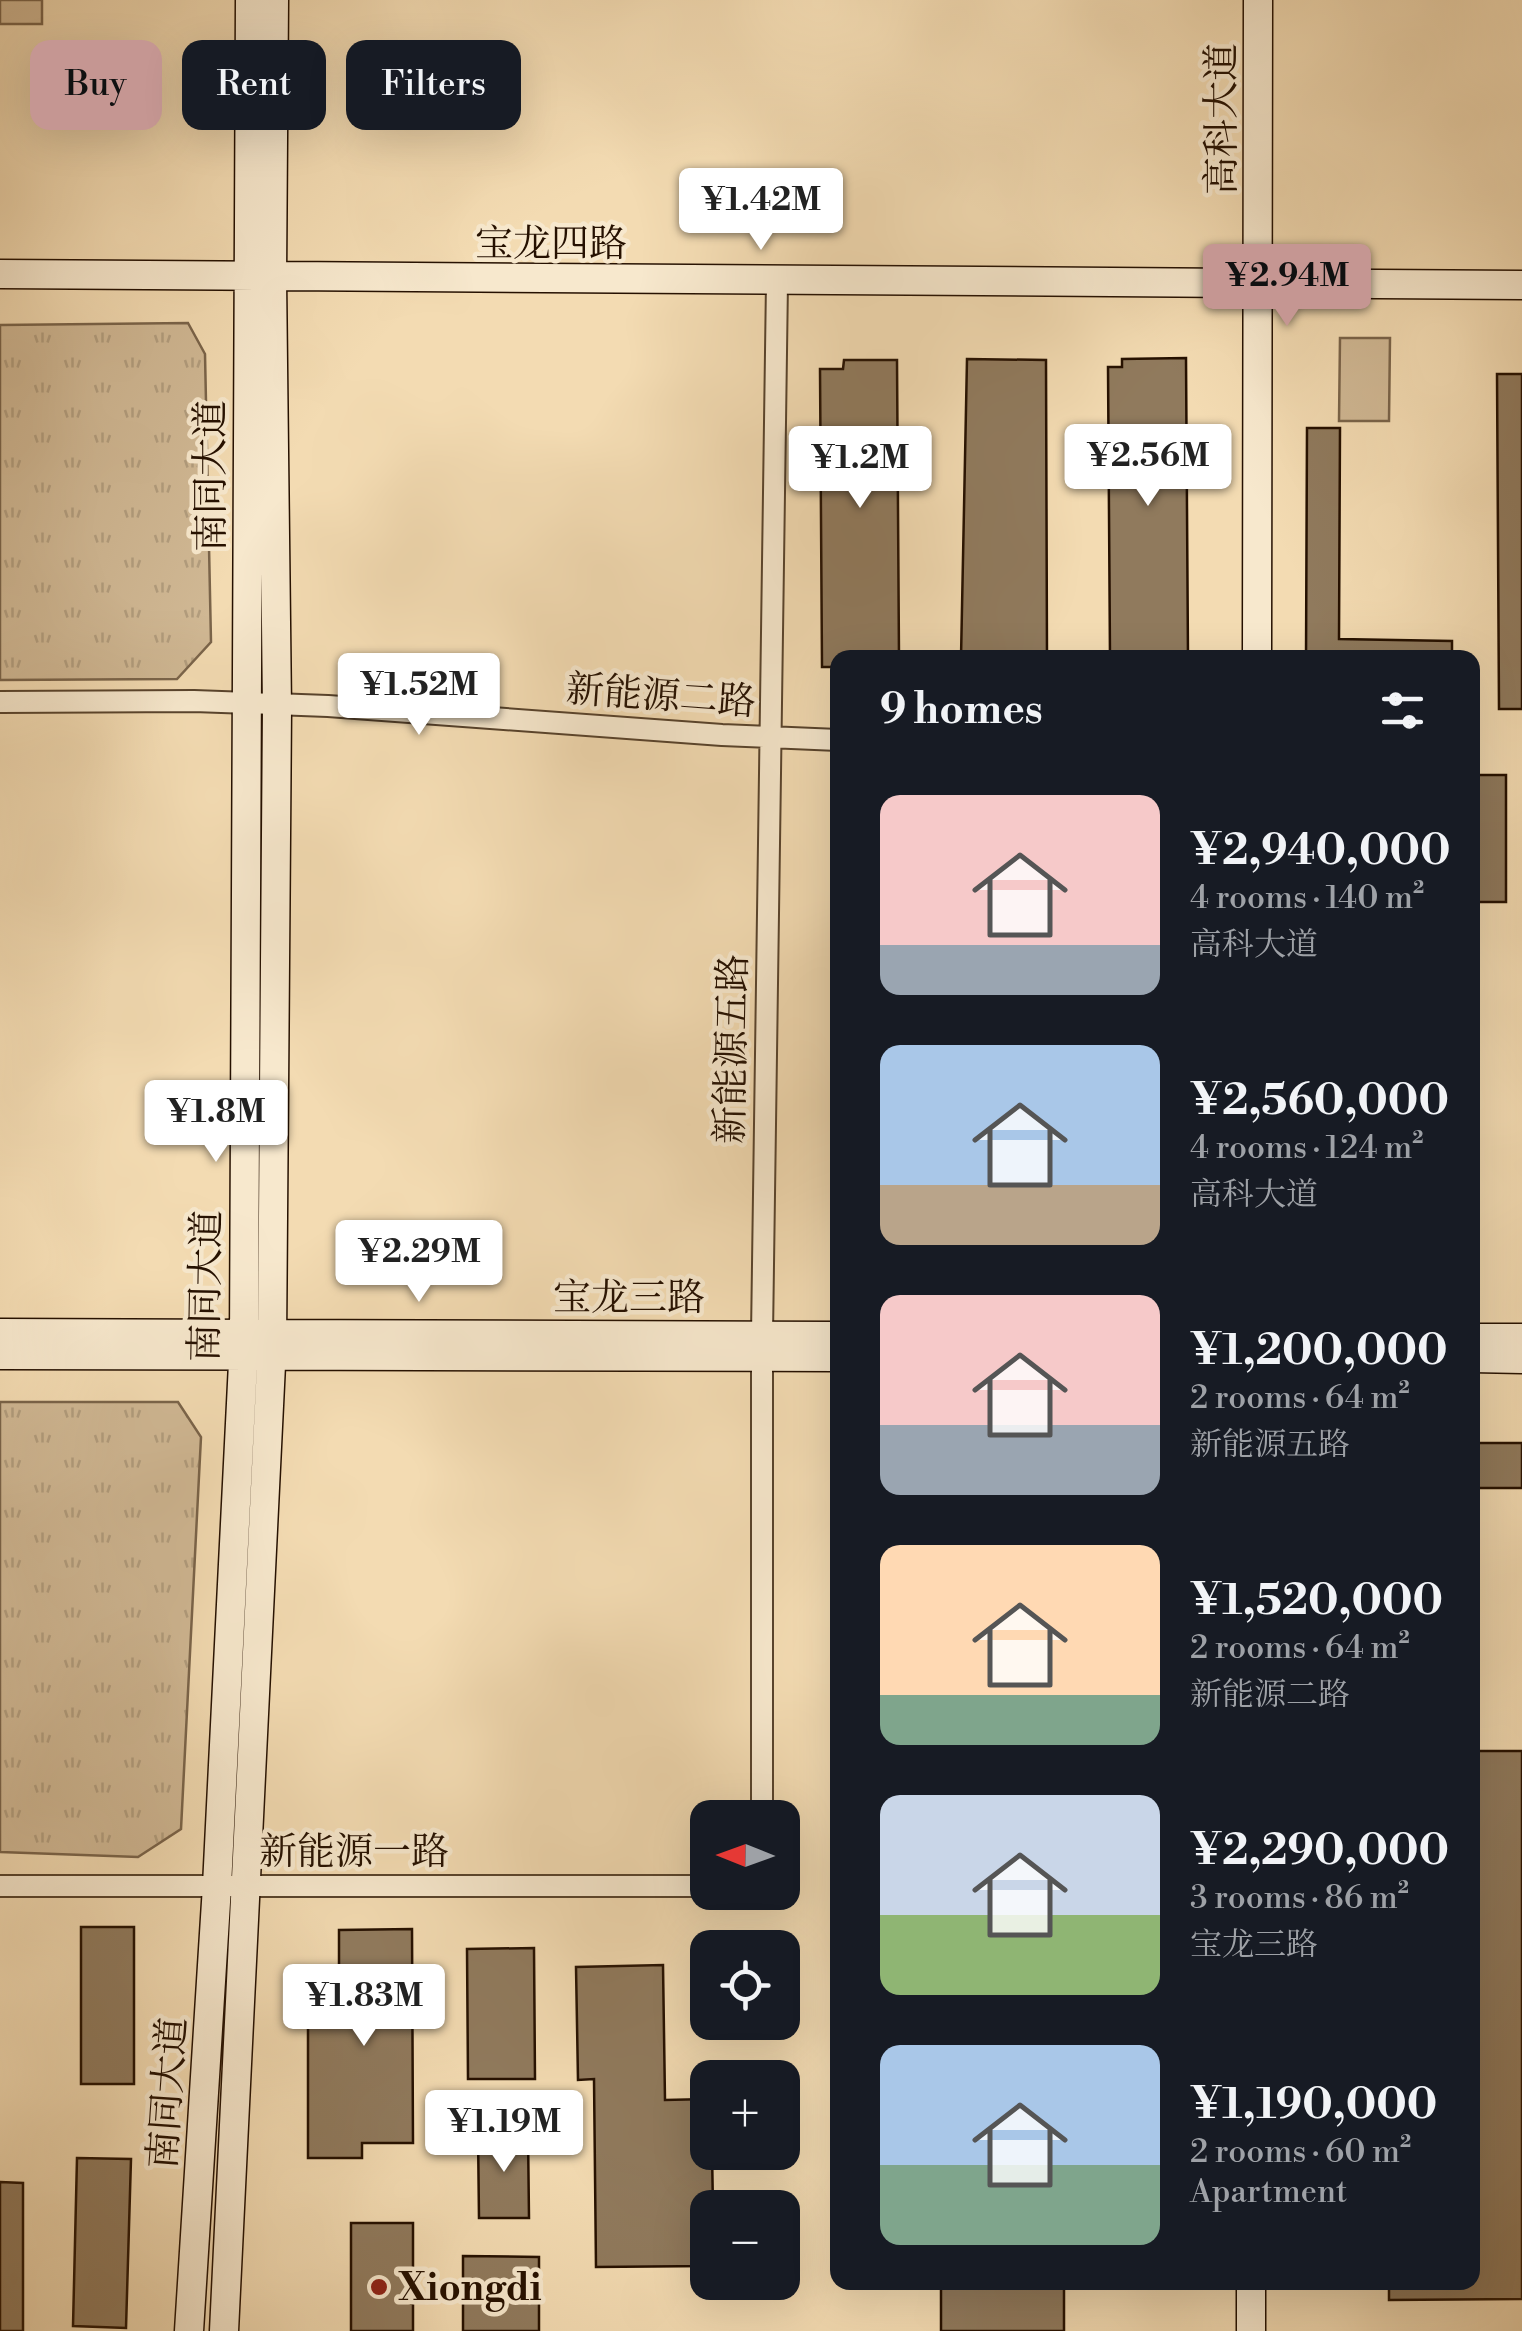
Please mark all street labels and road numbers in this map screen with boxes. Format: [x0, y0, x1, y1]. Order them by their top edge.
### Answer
street label: 高科大道 [1199, 43, 1246, 195]
street label: 宝龙四路 [475, 221, 627, 268]
street label: 南同大道 [188, 400, 235, 552]
street label: 新能源二路 [564, 666, 757, 727]
street label: 新能源五路 [707, 954, 758, 1144]
street label: 南同大道 [182, 1210, 231, 1362]
street label: 宝龙三路 [553, 1275, 705, 1322]
street label: 新能源一路 [259, 1829, 449, 1876]
street label: 南同大道 [140, 2016, 197, 2171]

